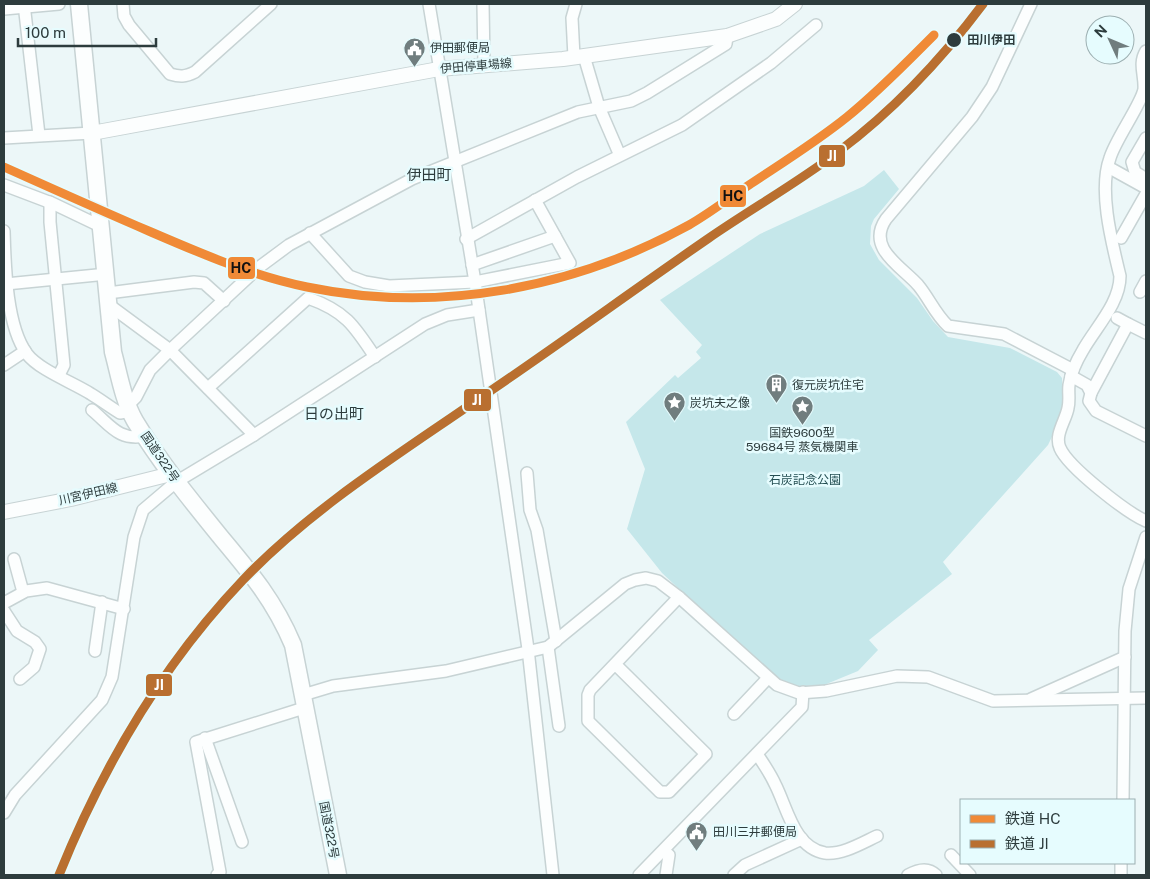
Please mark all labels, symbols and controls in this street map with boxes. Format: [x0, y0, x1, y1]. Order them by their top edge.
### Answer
scale bar [18, 15, 155, 47]
north arrow [1085, 15, 1135, 65]
text: N [1091, 21, 1110, 40]
text: 100 m [25, 24, 66, 41]
marker: 田川伊田 [945, 31, 963, 49]
place label: 田川伊田 [967, 33, 1015, 47]
public building icon: 伊田郵便局 [402, 36, 426, 67]
place label: 伊田郵便局 [430, 41, 490, 55]
street label: 伊田停車場線 [440, 56, 512, 76]
line badge: JI [818, 144, 846, 168]
text: JI [827, 148, 837, 164]
district label: 伊田町 [406, 166, 452, 183]
line badge: HC [719, 184, 747, 208]
text: HC [723, 188, 743, 204]
line badge: HC [227, 256, 256, 280]
text: HC [231, 260, 251, 276]
building icon: 復元炭坑住宅 [764, 373, 788, 404]
place label: 復元炭坑住宅 [792, 378, 864, 392]
line badge: JI [463, 388, 492, 412]
place icon: 炭坑夫之像 [662, 391, 686, 422]
text: JI [472, 392, 482, 408]
place icon: 国鉄9600型 59684号 蒸気機関車 [790, 394, 814, 425]
place label: 炭坑夫之像 [690, 396, 750, 410]
district label: 日の出町 [304, 405, 364, 422]
place label: 国鉄9600型 59684号 蒸気機関車 [746, 426, 858, 454]
street label: 国道322号 [138, 429, 182, 485]
park label: 石炭記念公園 [769, 473, 841, 487]
street label: 川宮伊田線 [57, 480, 119, 508]
line badge: JI [145, 673, 173, 697]
text: JI [154, 677, 164, 693]
legend [960, 799, 1135, 864]
street label: 国道322号 [317, 800, 341, 860]
text: 鉄道 HC [1005, 810, 1060, 827]
public building icon: 田川三井郵便局 [685, 820, 709, 851]
place label: 田川三井郵便局 [713, 825, 797, 839]
text: 鉄道 JI [1005, 835, 1049, 852]

